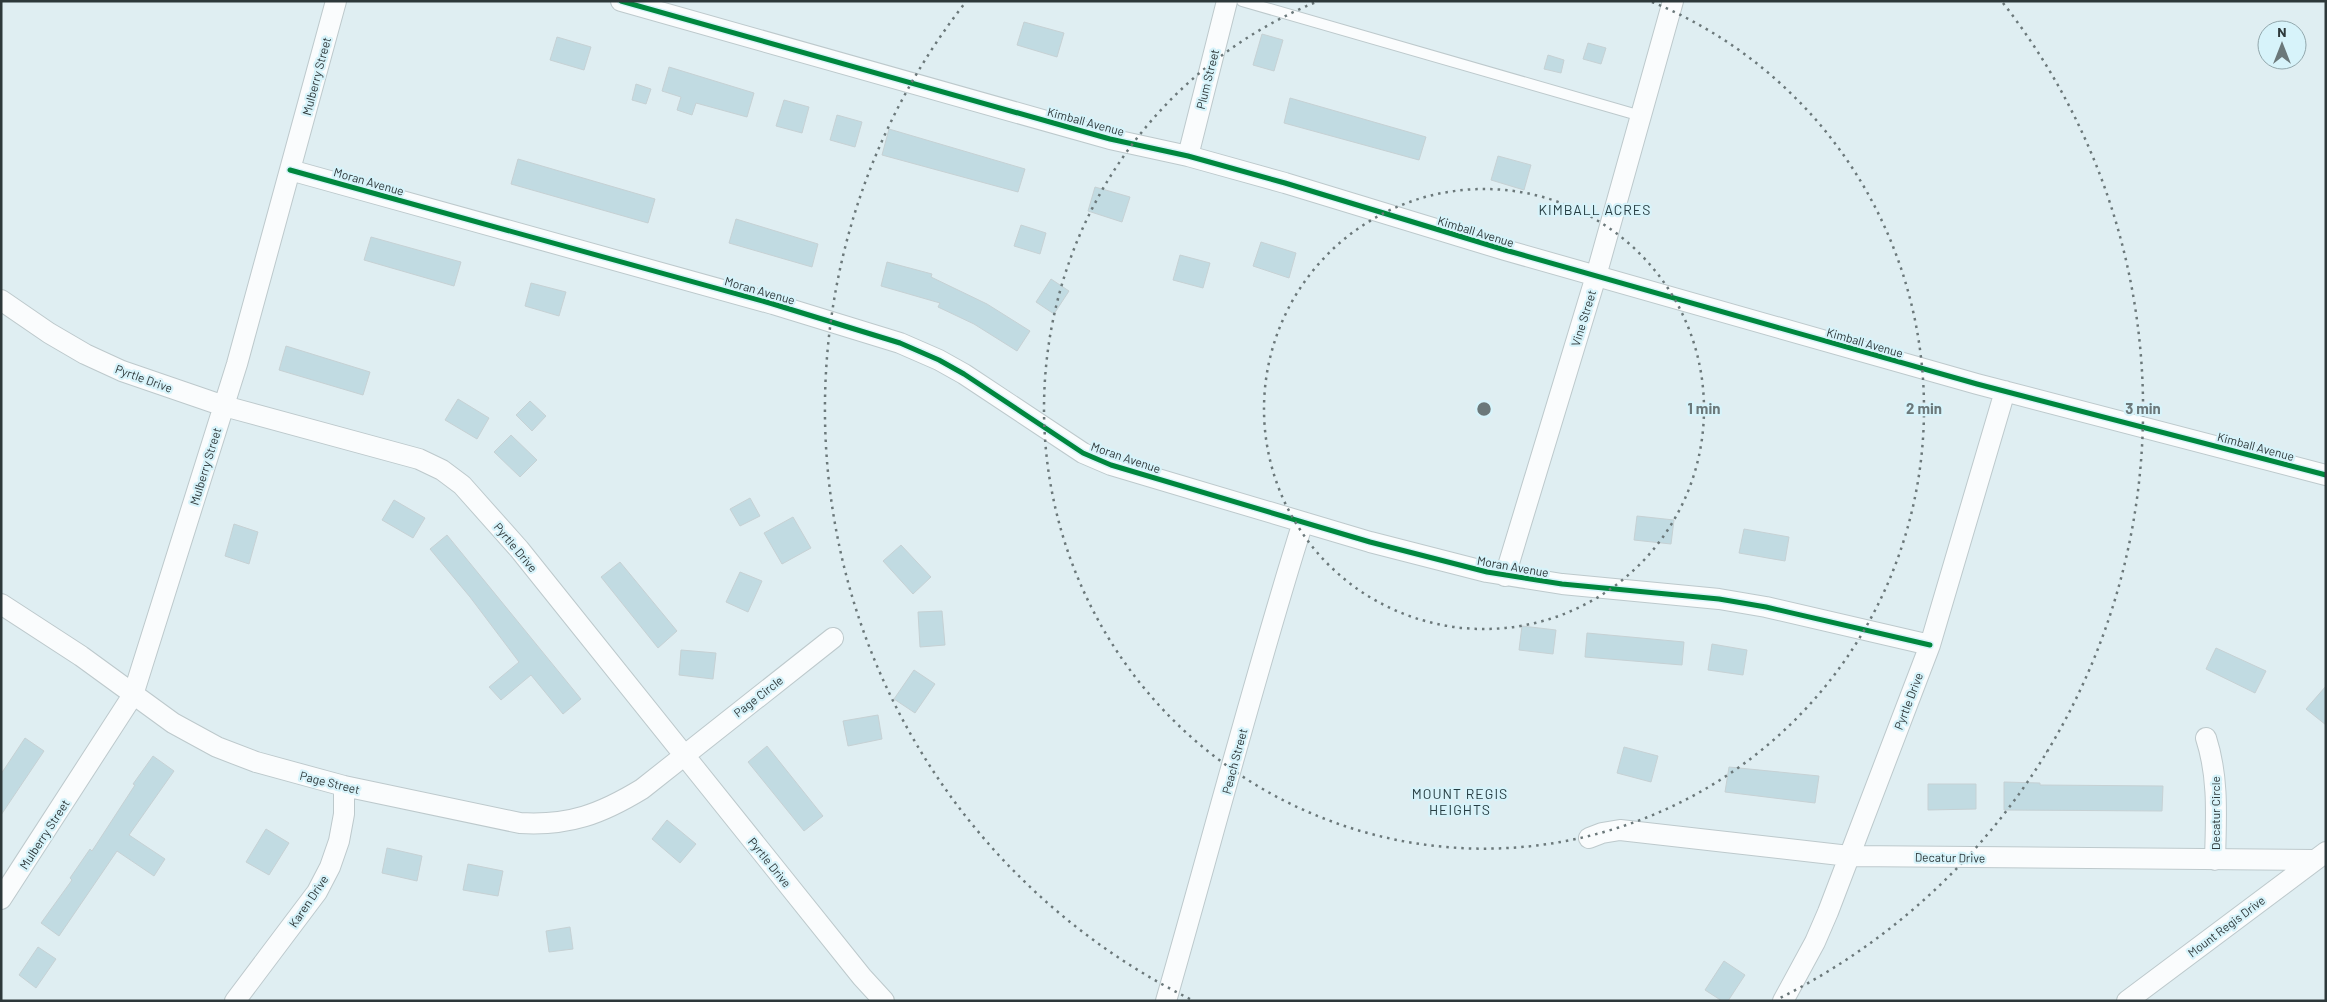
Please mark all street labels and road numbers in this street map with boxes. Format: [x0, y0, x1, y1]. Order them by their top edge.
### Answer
street label: Mulberry Street [299, 35, 333, 117]
street label: Plum Street [1193, 48, 1221, 110]
street label: Kimball Avenue [1046, 104, 1126, 138]
street label: Moran Avenue [332, 164, 406, 198]
street label: Kimball Avenue [1436, 213, 1516, 249]
street label: Moran Avenue [723, 273, 797, 307]
street label: Vine Street [1568, 288, 1598, 348]
street label: Kimball Avenue [1825, 324, 1905, 360]
street label: Pyrtle Drive [113, 361, 175, 395]
street label: Mulberry Street [187, 425, 223, 507]
street label: Kimball Avenue [2216, 429, 2296, 463]
street label: Moran Avenue [1089, 439, 1163, 475]
street label: Pyrtle Drive [491, 520, 541, 574]
street label: Moran Avenue [1476, 553, 1550, 579]
street label: Pyrtle Drive [1891, 671, 1925, 731]
street label: Page Circle [731, 672, 785, 720]
street label: Peach Street [1219, 727, 1249, 795]
street label: Page Street [299, 768, 361, 796]
street label: Decatur Circle [2208, 776, 2222, 850]
street label: Mulberry Street [16, 796, 72, 872]
street label: Pyrtle Drive [746, 834, 794, 890]
street label: Decatur Drive [1915, 849, 1985, 865]
street label: Karen Drive [285, 872, 331, 930]
street label: Mount Regis Drive [2185, 892, 2267, 960]

